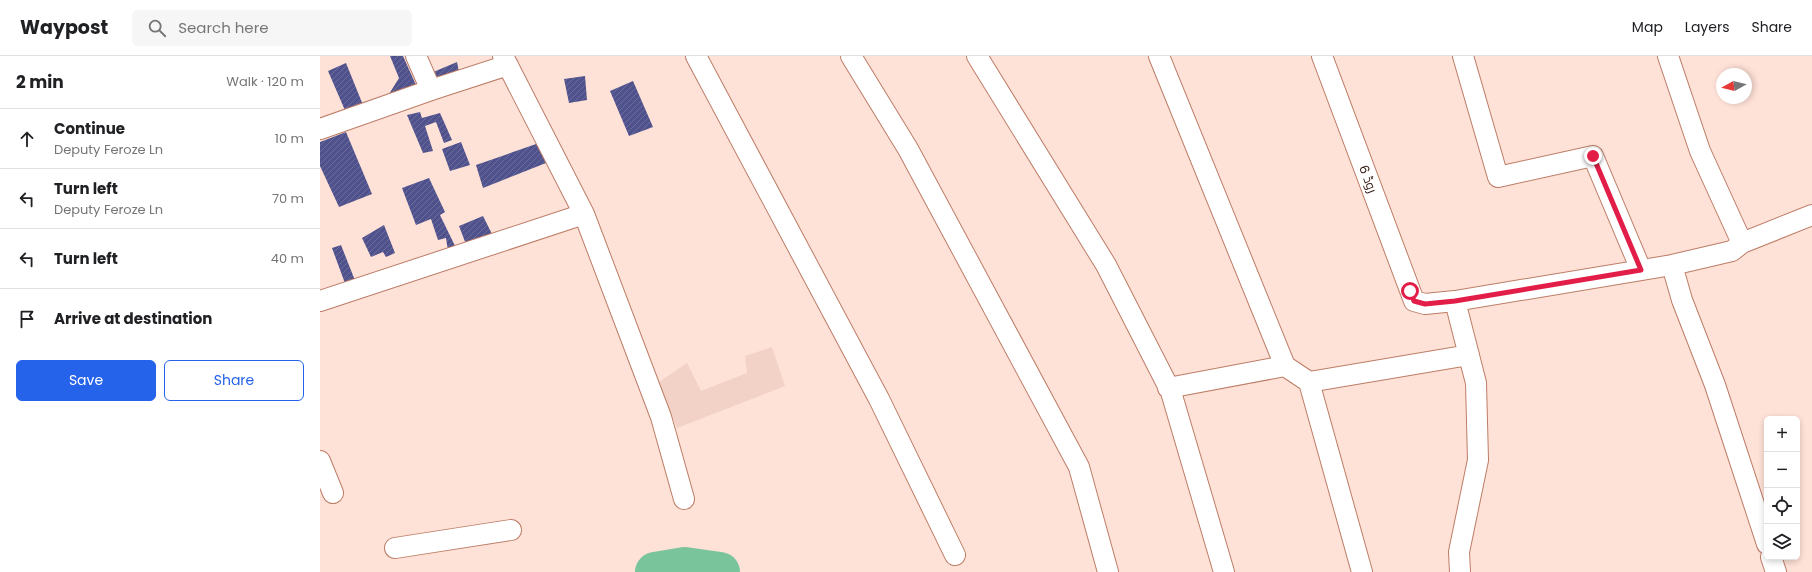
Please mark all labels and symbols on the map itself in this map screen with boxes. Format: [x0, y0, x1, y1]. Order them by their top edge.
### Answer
north arrow [1716, 68, 1752, 104]
route end [1584, 147, 1602, 165]
street label: روڈ 6 [1354, 162, 1382, 196]
route start [1401, 282, 1419, 300]

